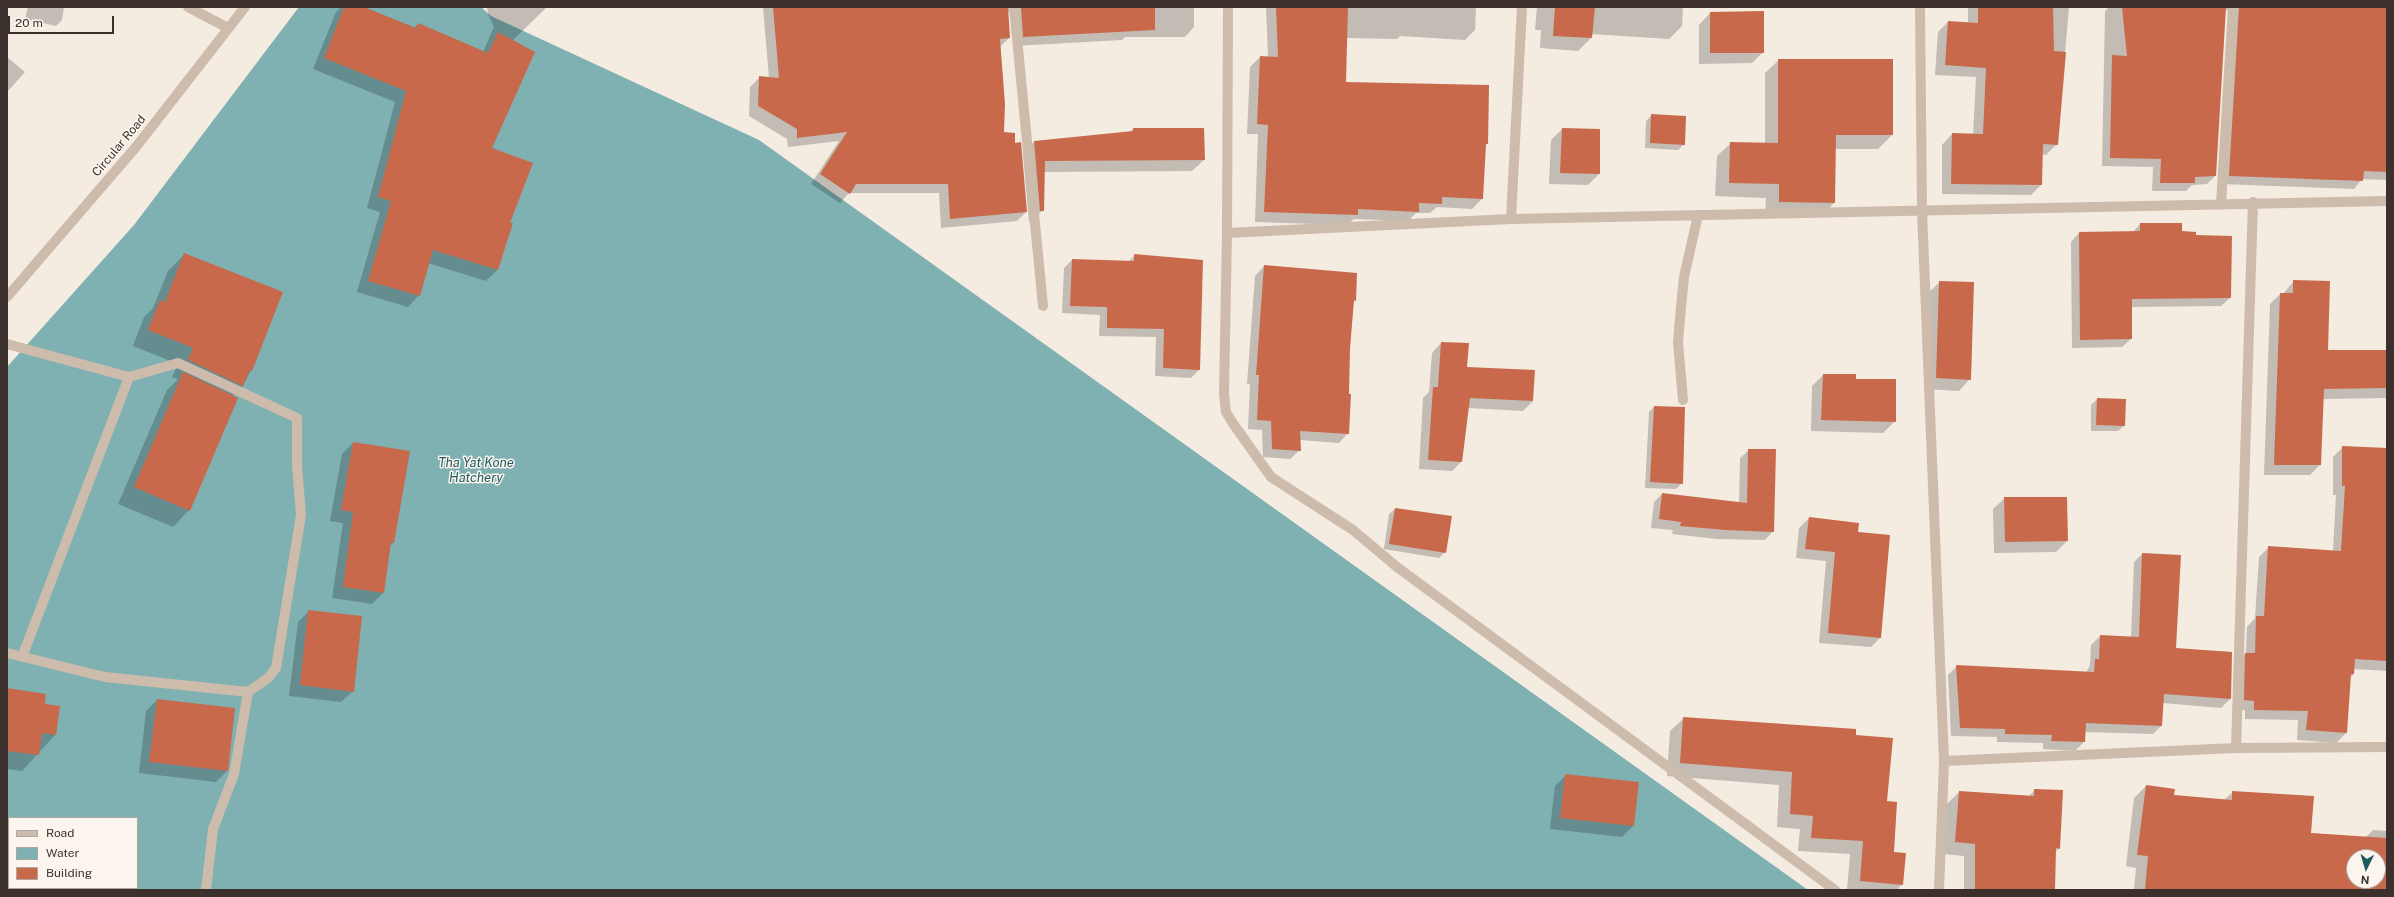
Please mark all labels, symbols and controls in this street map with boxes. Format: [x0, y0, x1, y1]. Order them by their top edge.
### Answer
scale bar [10, 8, 116, 34]
text: 20 m [15, 16, 43, 30]
street label: Circular Road [89, 112, 149, 180]
water label: Tha Yat Kone Hatchery [438, 455, 514, 486]
legend [8, 817, 138, 889]
text: Road [46, 826, 74, 840]
text: Water [46, 846, 79, 860]
north arrow [2346, 849, 2386, 889]
text: Building [46, 866, 92, 880]
text: N [2360, 874, 2370, 886]

